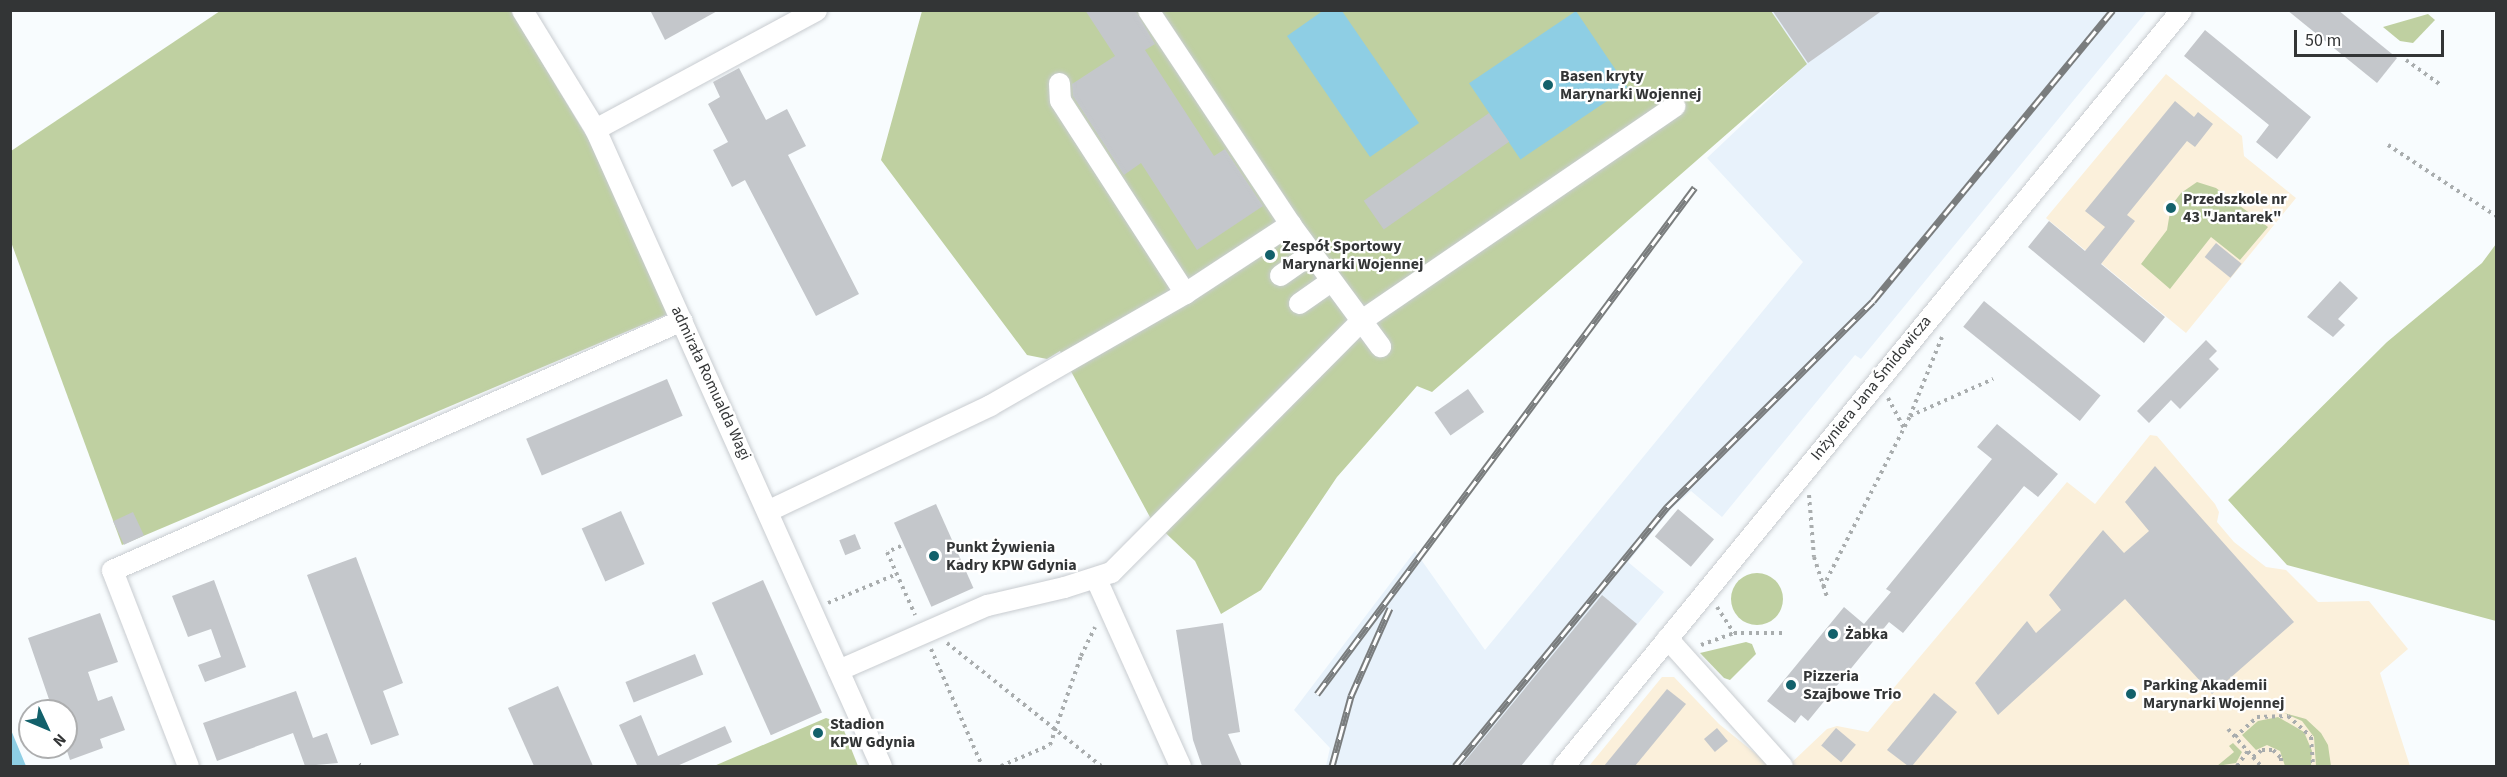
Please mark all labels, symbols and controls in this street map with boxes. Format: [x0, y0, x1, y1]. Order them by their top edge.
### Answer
scale bar [2297, 18, 2447, 56]
text: 50 m [2305, 28, 2341, 53]
place label: Basen kryty Marynarki Wojennej [1560, 66, 1701, 104]
marker: Basen kryty Marynarki Wojennej [1541, 78, 1555, 92]
place label: Przedszkole nr 43 "Jantarek" [2183, 189, 2287, 227]
marker: Przedszkole nr 43 "Jantarek" [2164, 201, 2178, 215]
place label: Zespół Sportowy Marynarki Wojennej [1282, 236, 1423, 274]
marker: Zespół Sportowy Marynarki Wojennej [1263, 248, 1277, 262]
street label: admirała Romualda Wagi [667, 303, 755, 463]
street label: Inżyniera Jana Śmidowicza [1807, 312, 1935, 464]
place label: Punkt Żywienia Kadry KPW Gdynia [946, 537, 1077, 575]
marker: Punkt Żywienia Kadry KPW Gdynia [927, 549, 941, 563]
place label: Żabka [1845, 624, 1888, 644]
marker: Żabka [1826, 627, 1840, 641]
place label: Pizzeria Szajbowe Trio [1803, 666, 1901, 704]
place label: Parking Akademii Marynarki Wojennej [2143, 675, 2284, 713]
marker: Pizzeria Szajbowe Trio [1784, 678, 1798, 692]
marker: Parking Akademii Marynarki Wojennej [2124, 687, 2138, 701]
north arrow [18, 699, 78, 759]
place label: Stadion KPW Gdynia [830, 714, 915, 752]
marker: Stadion KPW Gdynia [811, 726, 825, 740]
text: N [48, 729, 71, 752]

